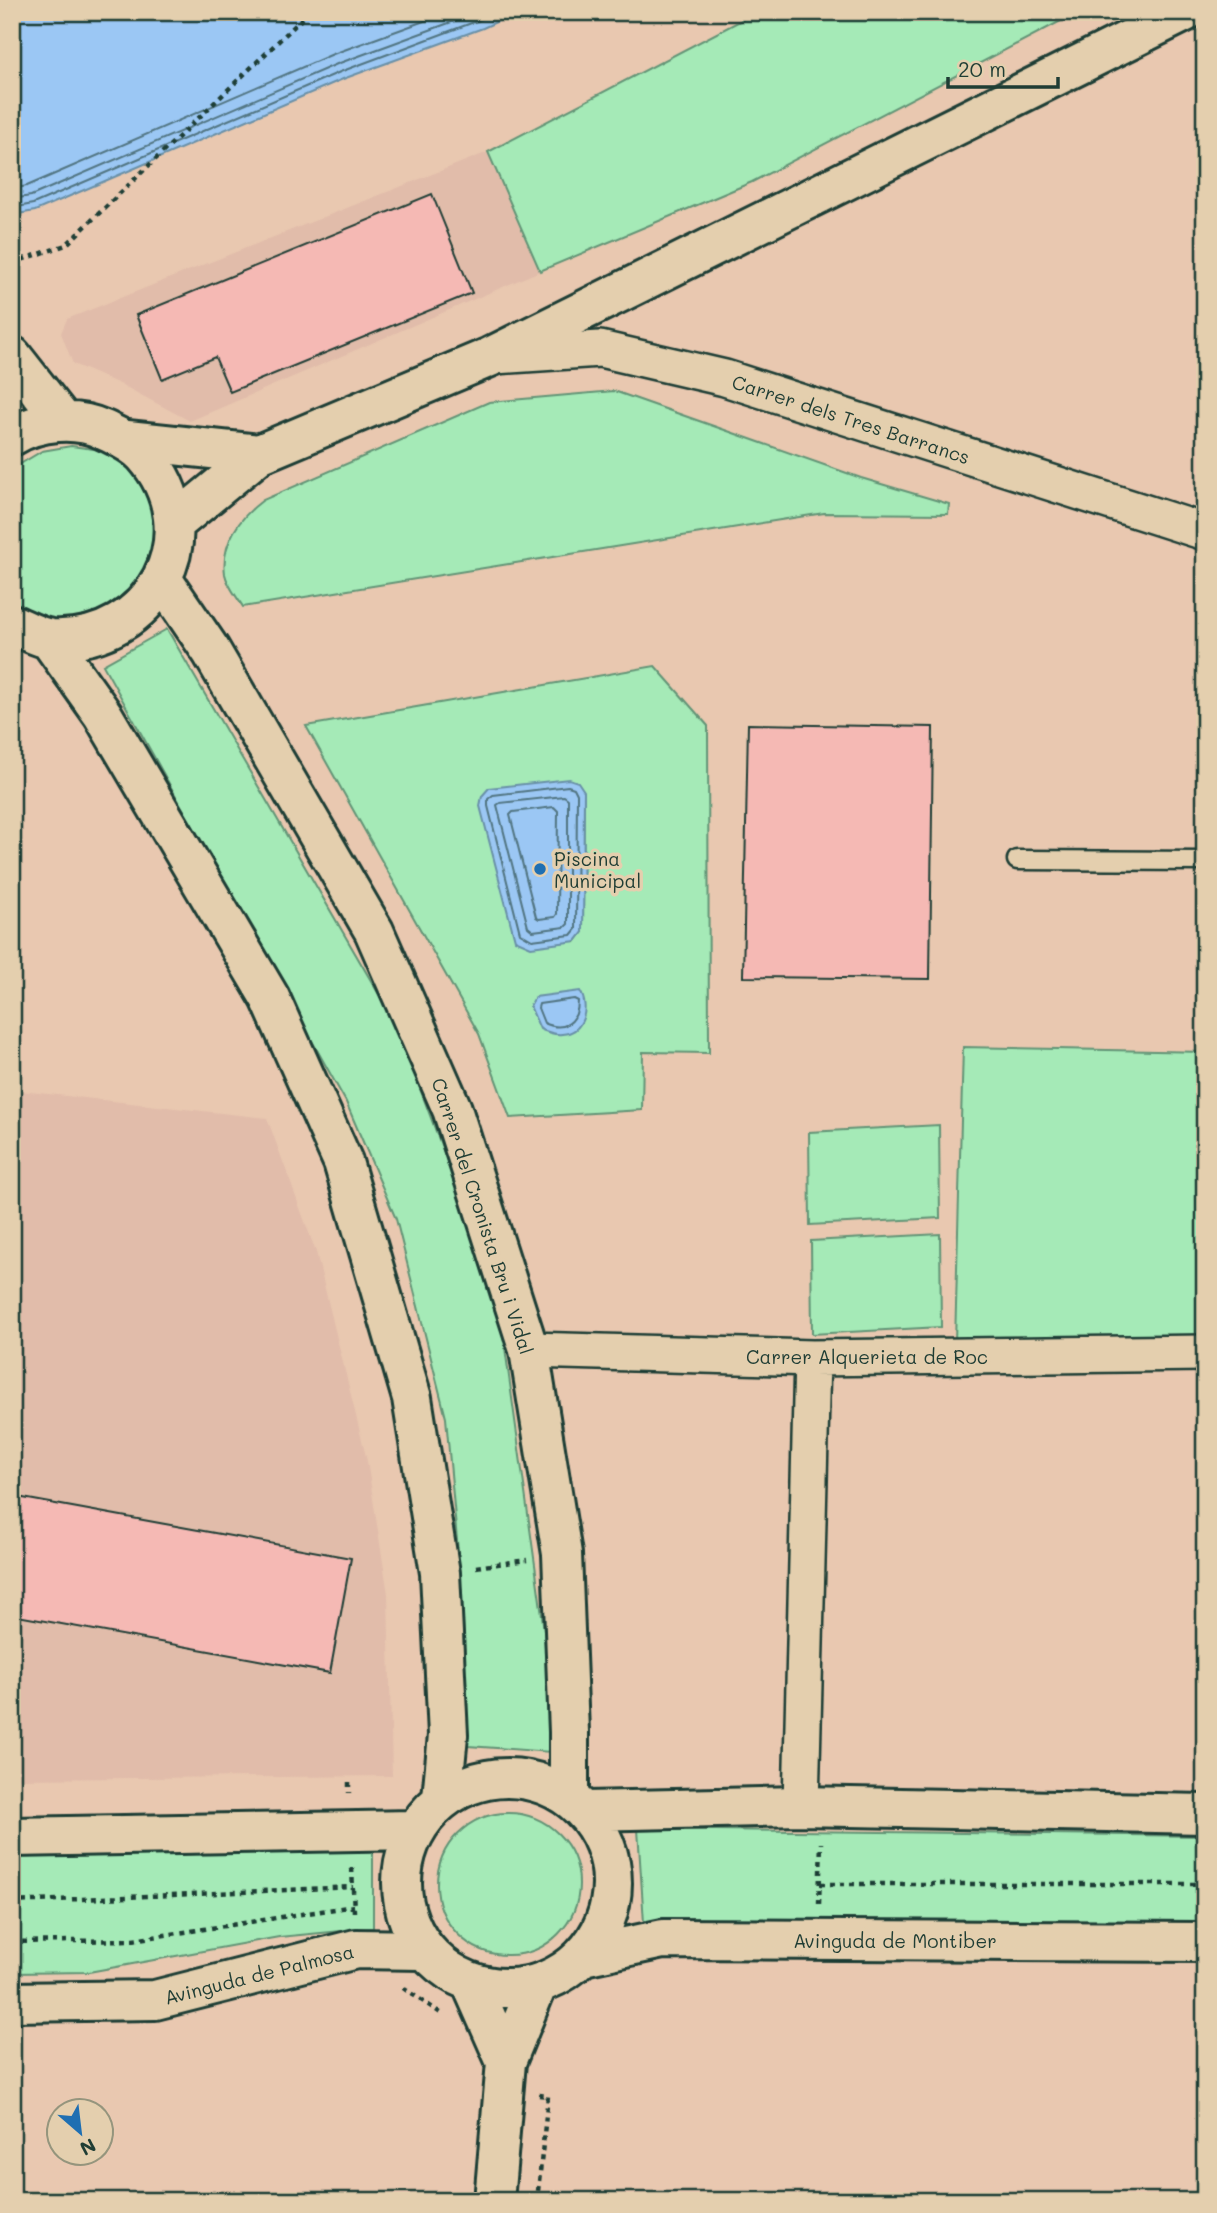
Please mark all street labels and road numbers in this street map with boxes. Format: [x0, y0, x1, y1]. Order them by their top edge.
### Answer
street label: Carrer dels Tres Barrancs [729, 369, 973, 469]
street label: Carrer del Cronista Bru i Vidal [426, 1075, 540, 1357]
street label: Carrer Alquerieta de Roc [746, 1344, 988, 1369]
street label: Avinguda de Montiber [793, 1928, 997, 1953]
street label: Avinguda de Palmosa [162, 1938, 356, 2010]

